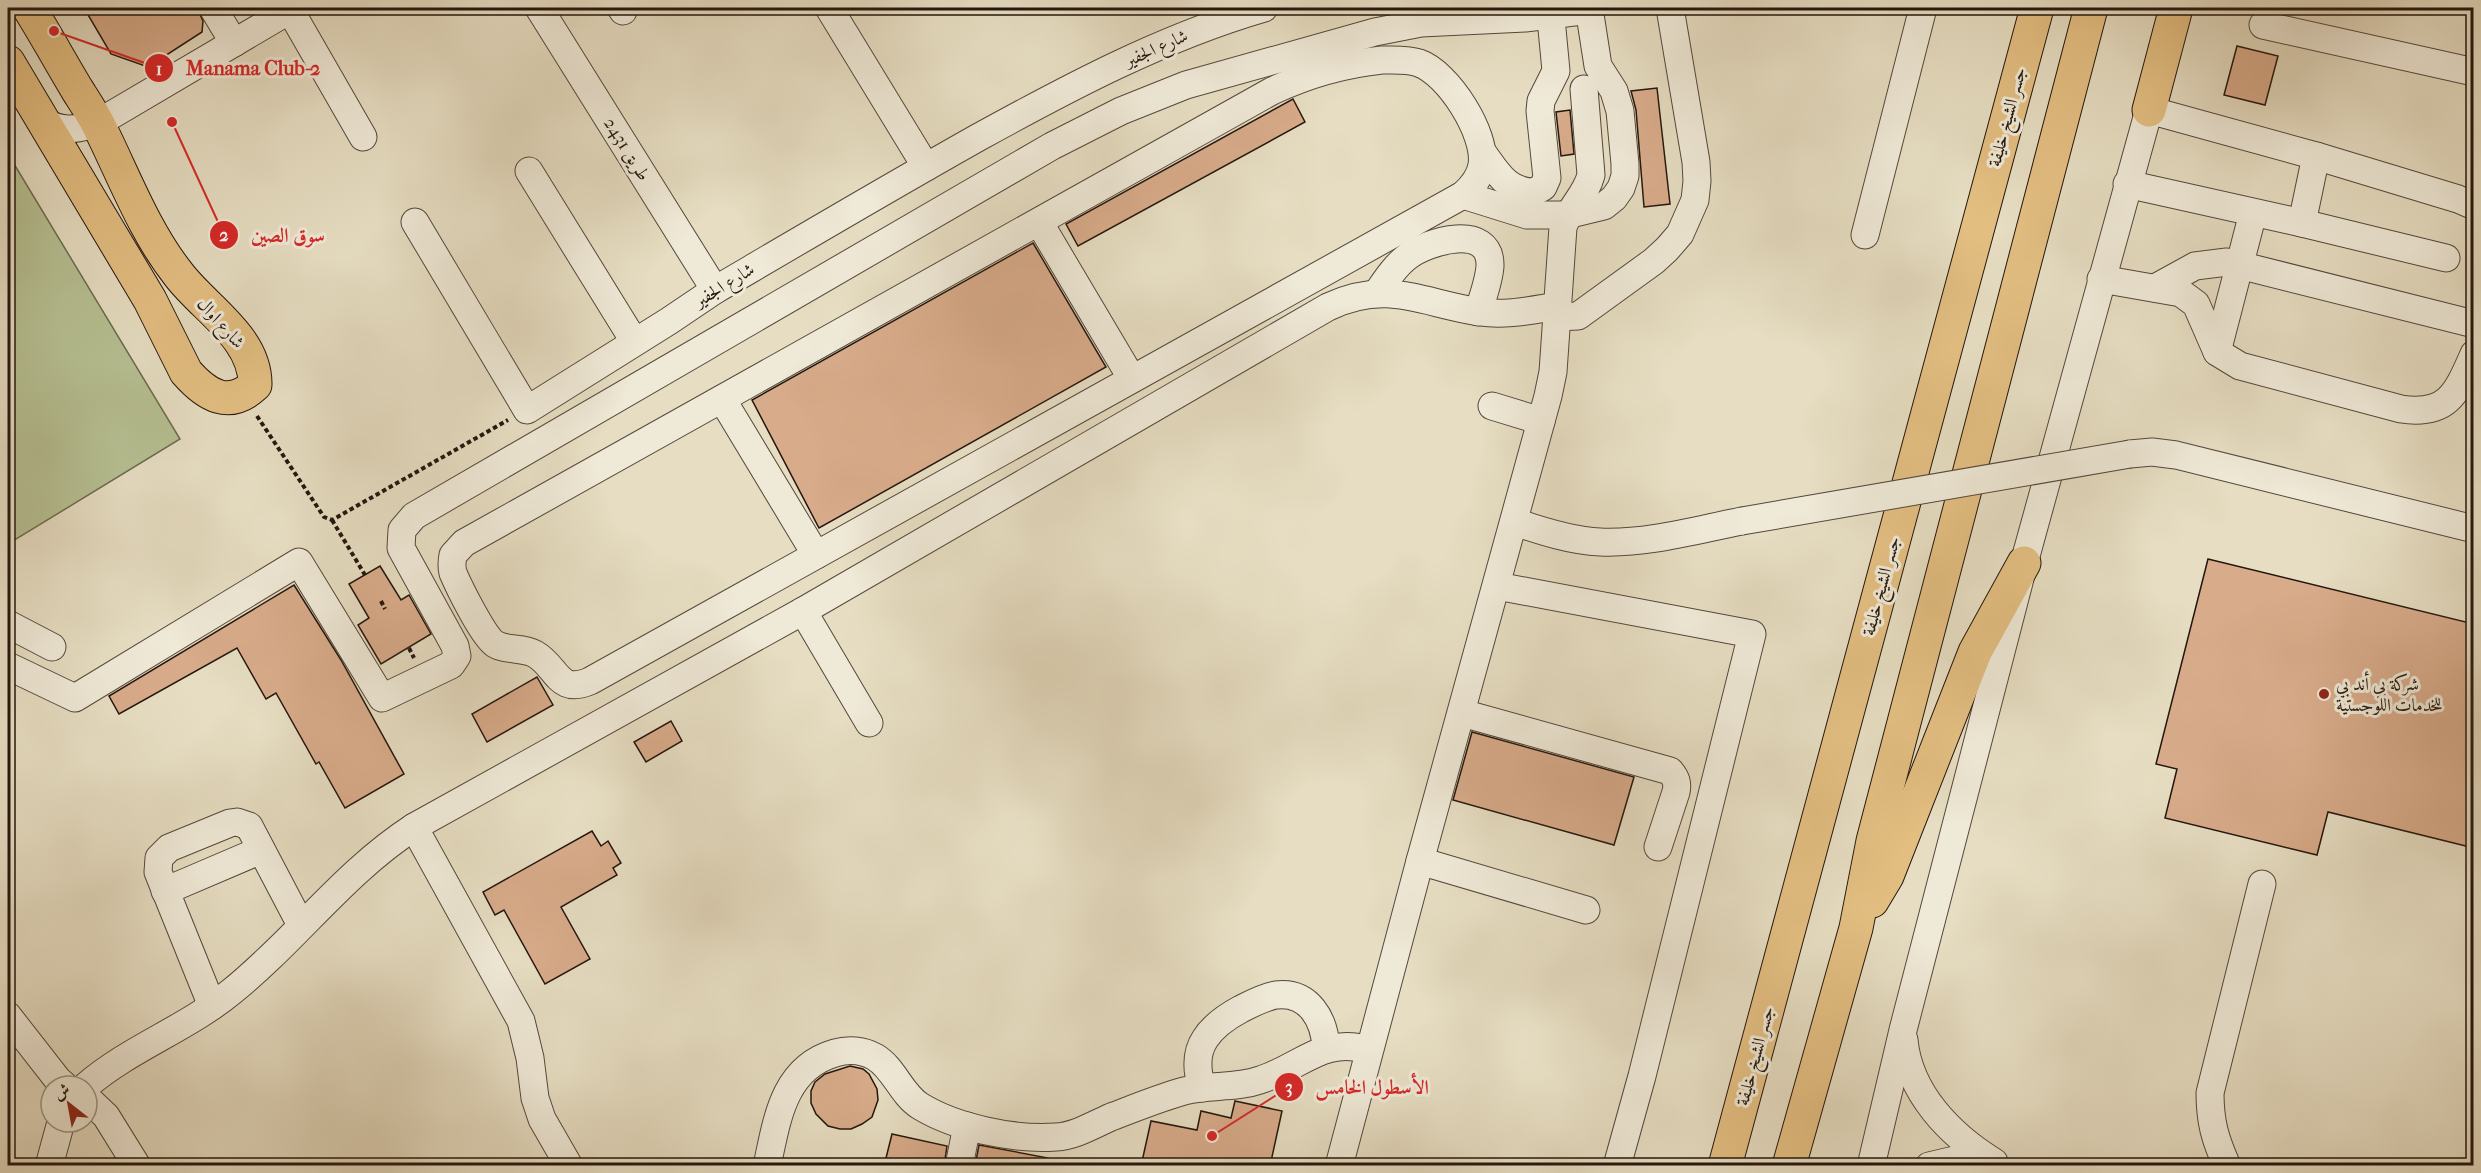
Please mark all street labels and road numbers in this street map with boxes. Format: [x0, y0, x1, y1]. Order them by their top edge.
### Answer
street label: شارع الجفير [1119, 25, 1193, 76]
street label: جسر الشيخ خليفة [1984, 65, 2036, 170]
street label: طريق 2431 [598, 114, 654, 185]
street label: شارع الجفير [689, 259, 760, 317]
street label: شارع اوال [189, 294, 249, 356]
street label: جسر الشيخ خليفة [1858, 534, 1910, 639]
street label: جسر الشيخ خليفة [1732, 1004, 1784, 1109]

